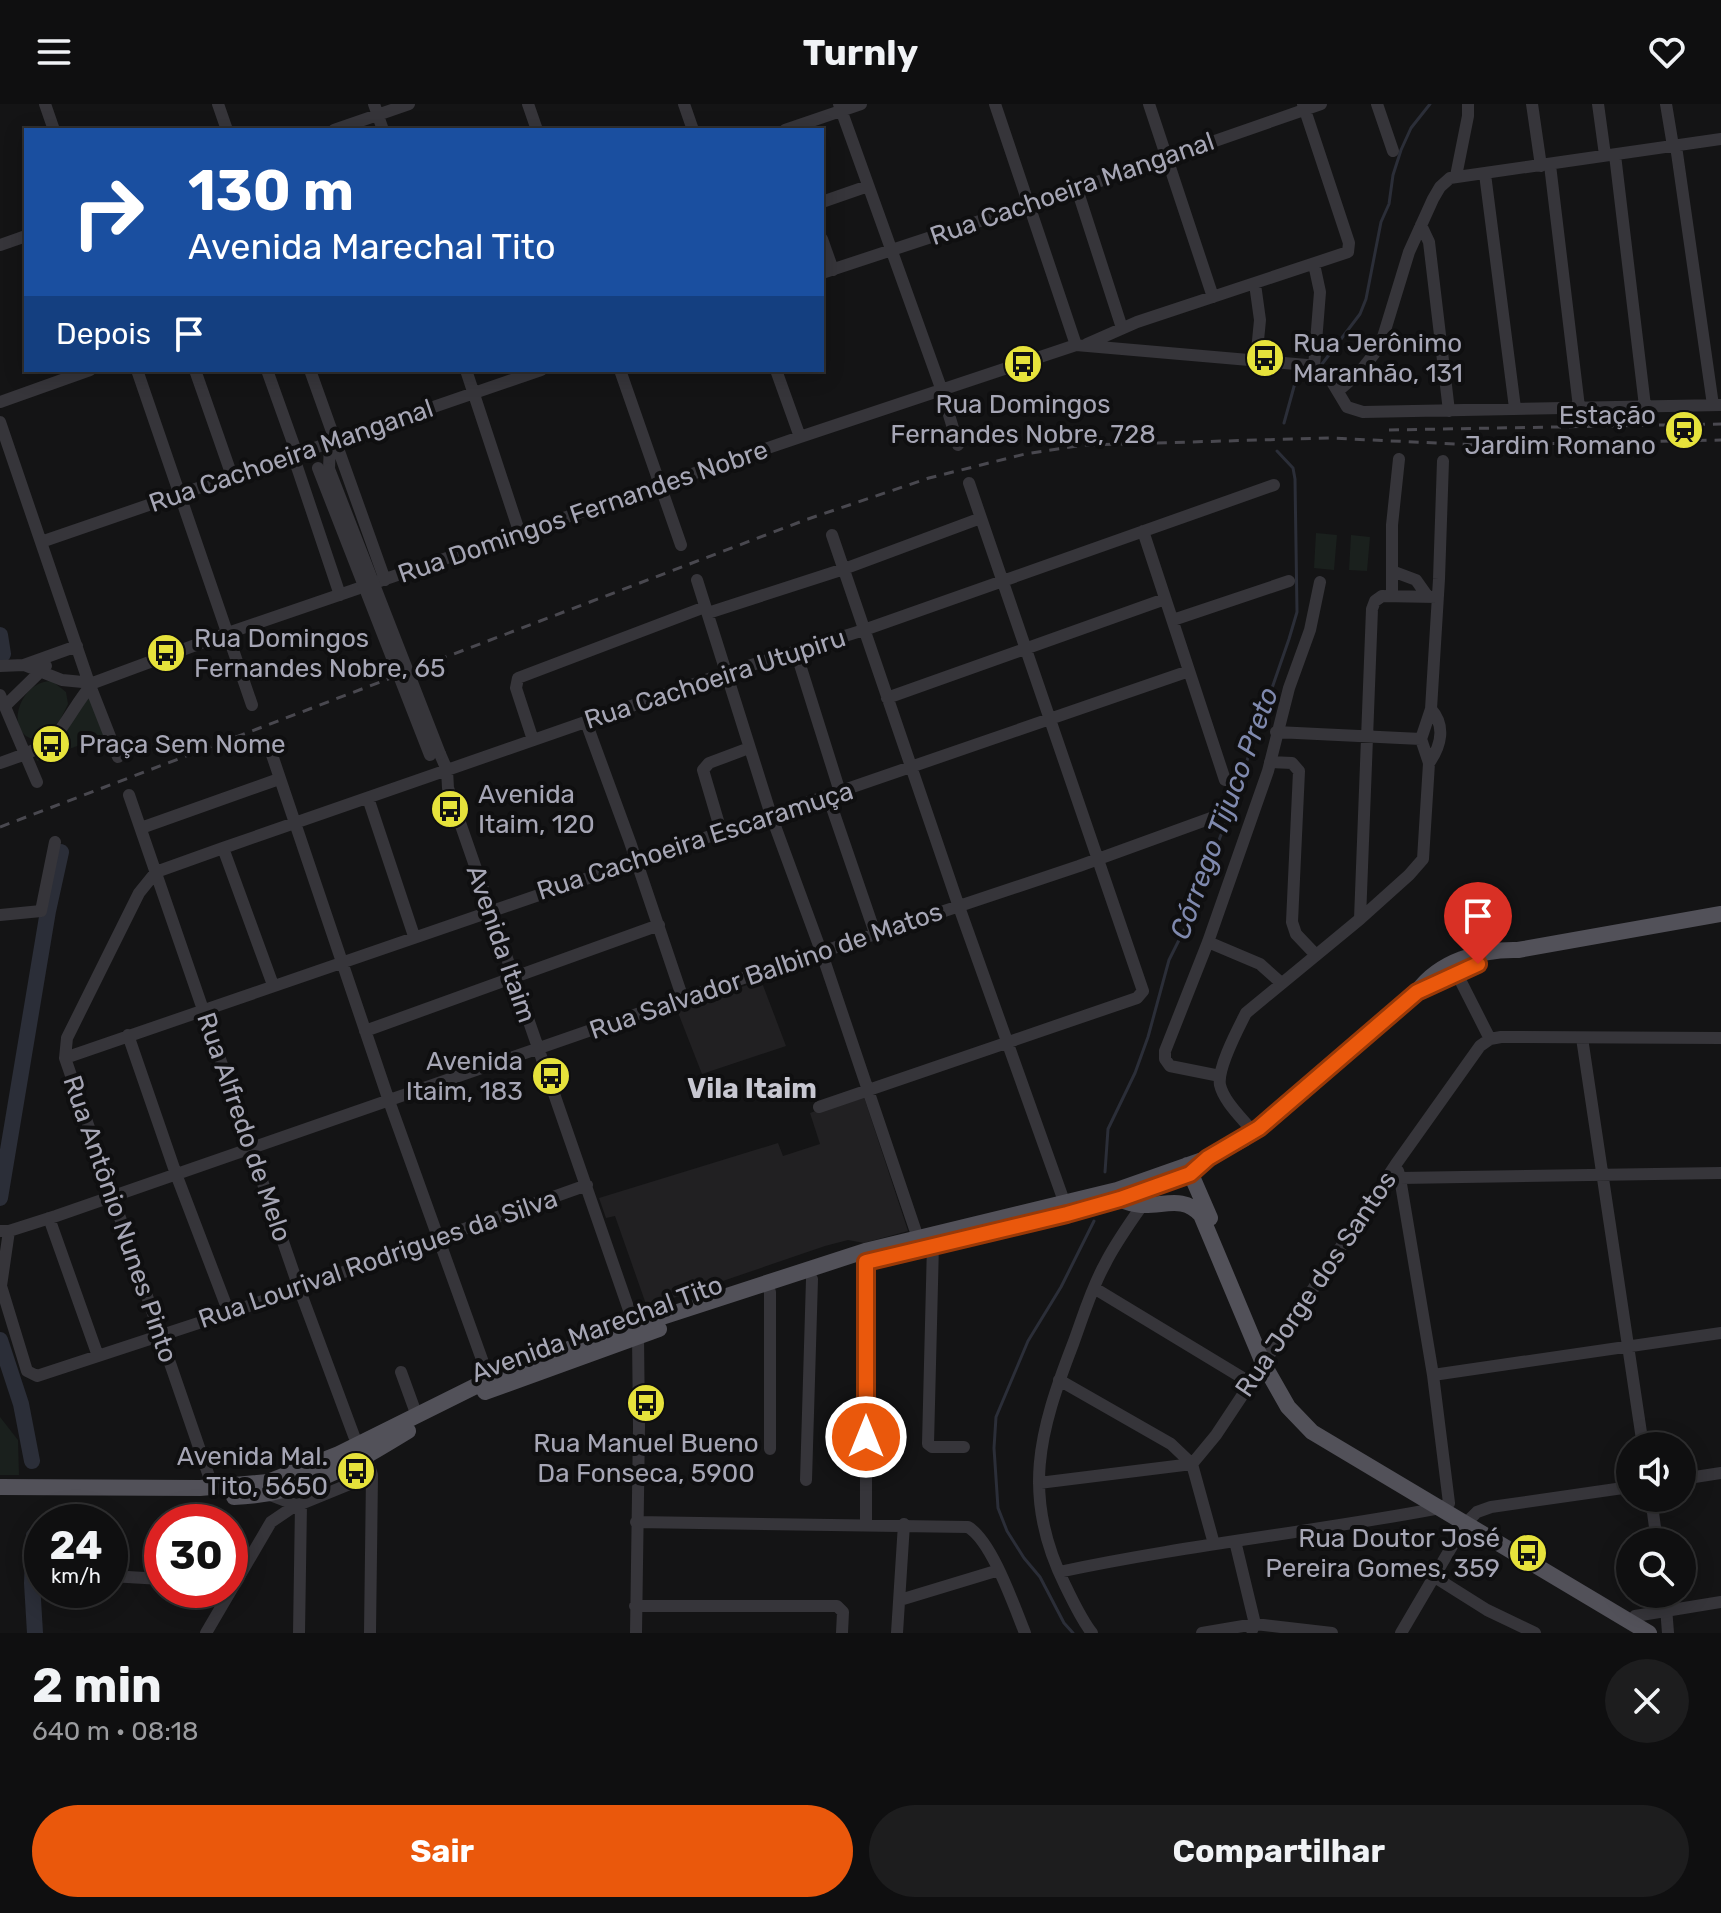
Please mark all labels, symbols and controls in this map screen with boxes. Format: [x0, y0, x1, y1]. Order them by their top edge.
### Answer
icon: menu [32, 30, 76, 74]
icon: heart [1645, 30, 1689, 74]
text: Turnly [803, 31, 918, 74]
street label: Rua Cachoeira Manganal [926, 126, 1218, 252]
text: 130 m [188, 158, 354, 224]
icon: right [56, 160, 160, 264]
text: Avenida Marechal Tito [188, 225, 556, 268]
icon: arrive [167, 312, 211, 356]
text: Depois [56, 316, 151, 352]
place label: Rua Jerônimo Maranhão, 131 [1293, 328, 1463, 389]
bus stop icon: Rua Jerônimo Maranhão, 131 [1244, 337, 1286, 379]
bus stop icon: Rua Domingos Fernandes Nobre, 728 [1002, 343, 1044, 385]
place label: Rua Domingos Fernandes Nobre, 728 [890, 389, 1156, 450]
street label: Rua Cachoeira Manganal [145, 393, 437, 519]
place label: Estação Jardim Romano [1464, 400, 1656, 461]
station icon: Estação Jardim Romano [1663, 409, 1705, 451]
street label: Rua Domingos Fernandes Nobre [394, 434, 772, 590]
street label: Rua Cachoeira Utupiru [580, 622, 850, 736]
place label: Rua Domingos Fernandes Nobre, 65 [194, 623, 445, 684]
bus stop icon: Rua Domingos Fernandes Nobre, 65 [145, 632, 187, 674]
water label: Córrego Tijuco Preto [1163, 682, 1285, 944]
bus stop icon: Praça Sem Nome [30, 723, 72, 765]
place label: Praça Sem Nome [79, 729, 286, 760]
street label: Rua Cachoeira Escaramuça [533, 775, 857, 907]
place label: Avenida Itaim, 120 [478, 779, 595, 840]
bus stop icon: Avenida Itaim, 120 [429, 788, 471, 830]
street label: Avenida Itaim [460, 861, 542, 1027]
pin [1444, 882, 1512, 964]
icon: arrive [1456, 894, 1500, 938]
street label: Rua Salvador Balbino de Matos [586, 896, 946, 1046]
street label: Rua Alfredo de Melo [190, 1008, 298, 1246]
place label: Avenida Itaim, 183 [406, 1046, 523, 1107]
bus stop icon: Avenida Itaim, 183 [530, 1055, 572, 1097]
street label: Rua Antônio Nunes Pinto [56, 1071, 184, 1367]
district label: Vila Itaim [687, 1072, 817, 1105]
street label: Rua Jorge dos Santos [1229, 1165, 1403, 1403]
street label: Rua Lourival Rodrigues da Silva [195, 1183, 561, 1335]
street label: Avenida Marechal Tito [467, 1269, 727, 1389]
bus stop icon: Rua Manuel Bueno Da Fonseca, 5900 [625, 1382, 667, 1424]
position arrow [824, 1395, 908, 1479]
place label: Rua Manuel Bueno Da Fonseca, 5900 [533, 1428, 759, 1489]
map controls [1616, 1432, 1696, 1608]
button: sound [1616, 1432, 1696, 1512]
place label: Avenida Mal. Tito, 5650 [177, 1441, 328, 1502]
bus stop icon: Avenida Mal. Tito, 5650 [335, 1450, 377, 1492]
speed limit sign: 30 [144, 1504, 248, 1608]
text: 24 [49, 1522, 103, 1569]
place label: Rua Doutor José Pereira Gomes, 359 [1265, 1523, 1500, 1584]
button: search [1616, 1528, 1696, 1608]
bus stop icon: Rua Doutor José Pereira Gomes, 359 [1507, 1532, 1549, 1574]
text: km/h [51, 1564, 101, 1588]
text: 2 min [32, 1657, 162, 1714]
button: close [1605, 1659, 1689, 1743]
text: 640 m · 08:18 [32, 1716, 199, 1747]
button: Sair [32, 1805, 853, 1897]
button: Compartilhar [869, 1805, 1689, 1897]

